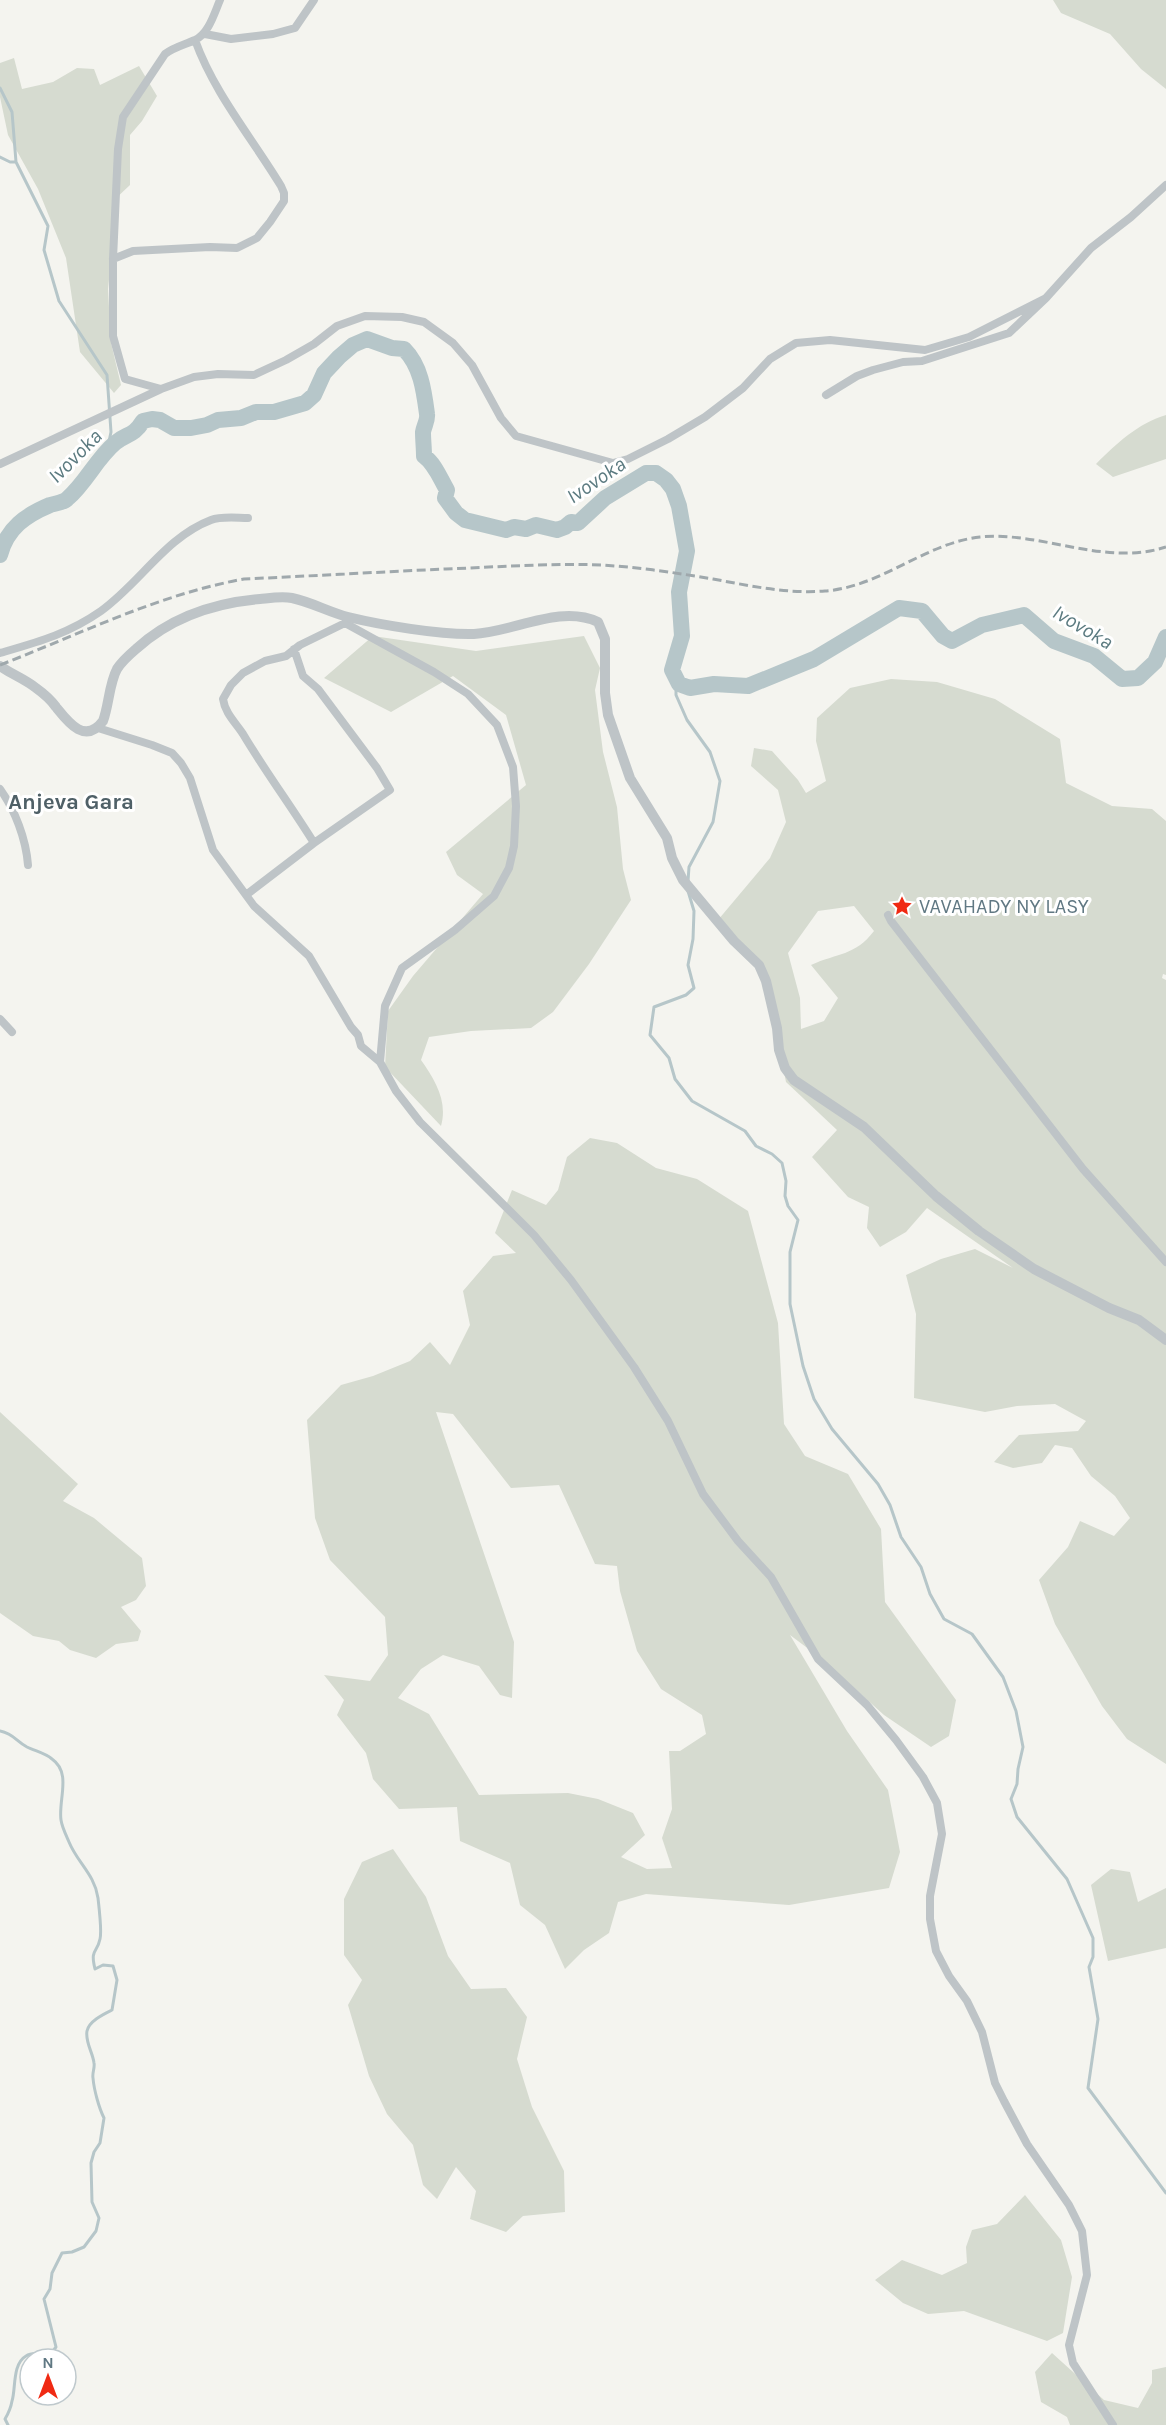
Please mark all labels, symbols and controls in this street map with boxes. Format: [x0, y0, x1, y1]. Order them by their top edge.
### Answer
water label: Ivovoka [43, 424, 107, 488]
water label: Ivovoka [562, 452, 630, 508]
water label: Ivovoka [1048, 600, 1118, 654]
district label: Anjeva Gara [8, 789, 134, 815]
place icon: VAVAHADY NY LASY [890, 894, 914, 918]
place label: VAVAHADY NY LASY [919, 895, 1089, 918]
north arrow [18, 2347, 78, 2407]
text: N [42, 2353, 54, 2372]

